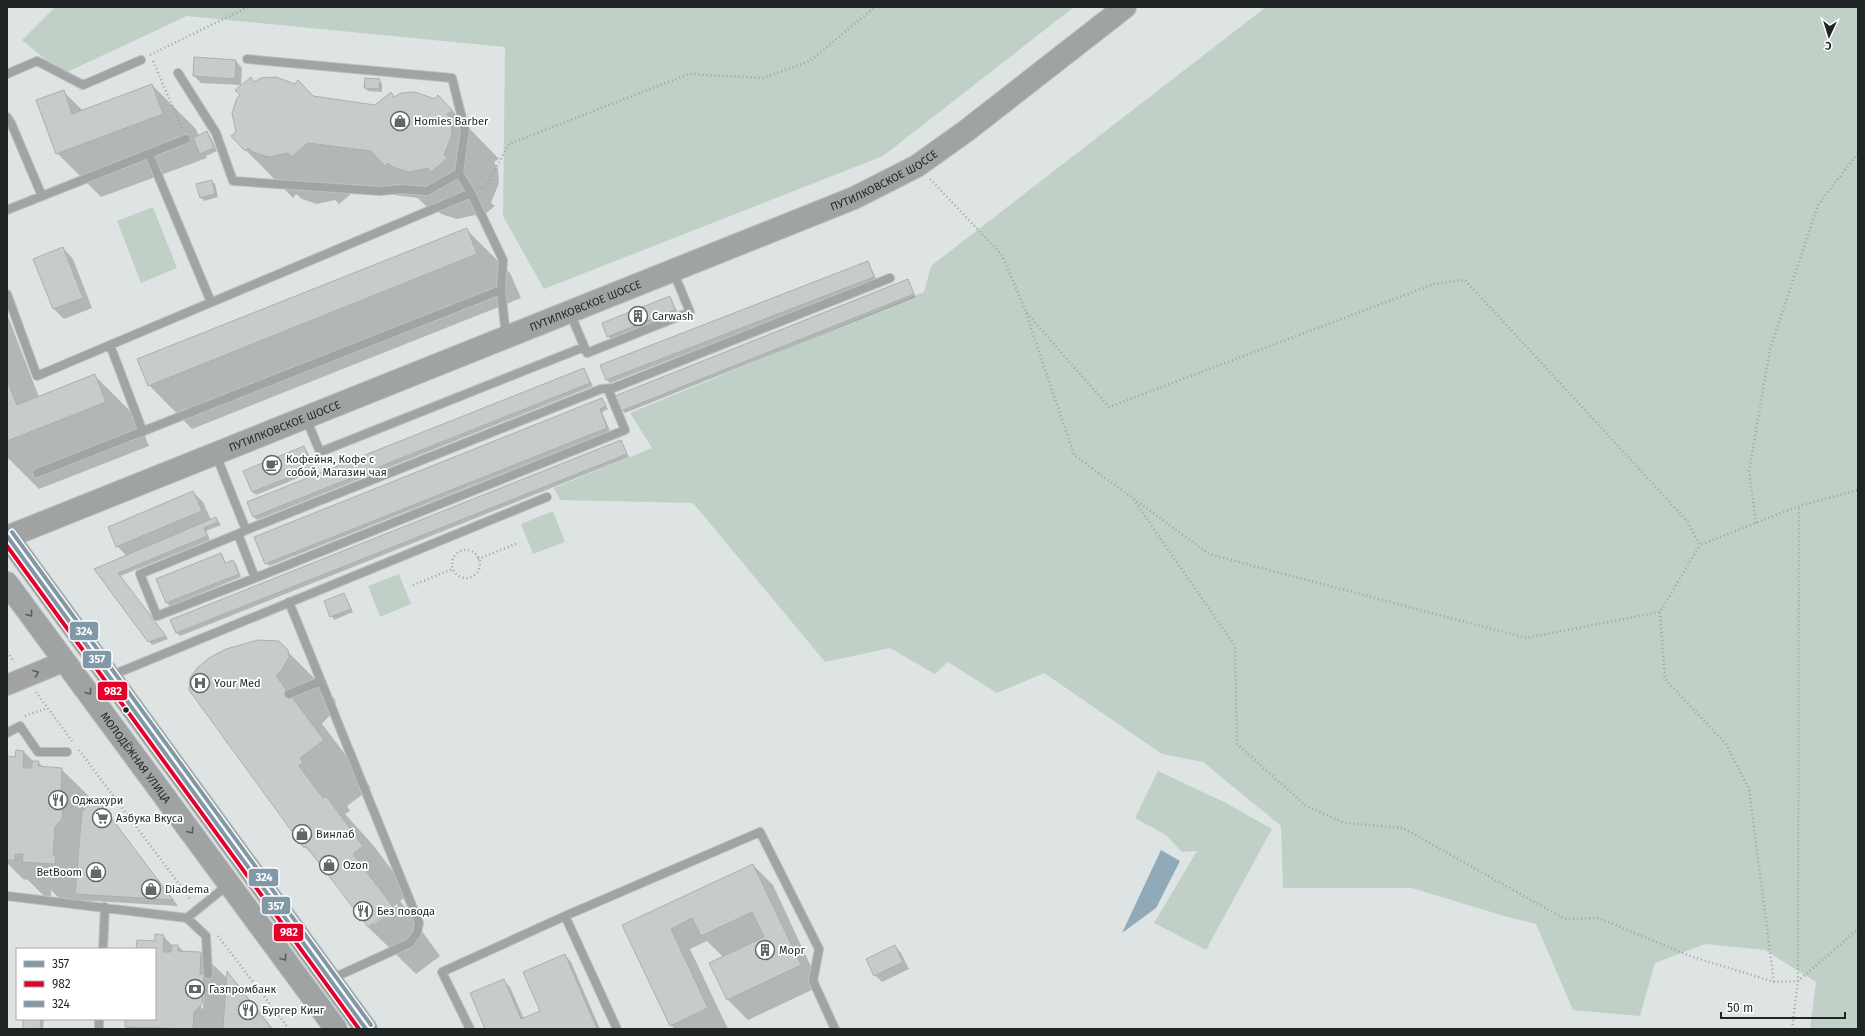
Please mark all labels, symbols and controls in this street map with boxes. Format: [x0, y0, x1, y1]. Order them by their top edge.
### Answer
north arrow [1809, 16, 1849, 56]
text: С [1824, 39, 1832, 52]
shop icon: Homies Barber [389, 110, 411, 132]
place label: Homies Barber [414, 115, 489, 128]
street label: ПУТИЛКОВСКОЕ ШОССЕ [829, 147, 940, 214]
street label: ПУТИЛКОВСКОЕ ШОССЕ [528, 278, 643, 334]
building icon: Carwash [627, 305, 649, 327]
place label: Carwash [652, 310, 694, 323]
street label: ПУТИЛКОВСКОЕ ШОССЕ [227, 398, 343, 455]
place label: Кофейня, Кофе с собой, Магазин чая [286, 453, 387, 479]
cafe icon: Кофейня, Кофе с собой, Магазин чая [261, 454, 283, 476]
one-way arrow [26, 610, 33, 617]
line badge: 324 [69, 621, 99, 641]
text: 324 [74, 625, 93, 638]
line badge: 357 [82, 650, 112, 669]
text: 357 [88, 653, 105, 666]
one-way arrow [32, 670, 40, 678]
hospital icon: Your Med [189, 672, 211, 694]
place label: Your Med [214, 677, 261, 690]
line badge: 982 [97, 681, 128, 701]
text: 982 [104, 685, 122, 698]
one-way arrow [84, 688, 91, 695]
unlabelled marker [121, 705, 131, 715]
street label: МОЛОДЁЖНАЯ УЛИЦА [98, 710, 174, 807]
restaurant icon: Оджахури [47, 789, 69, 811]
place label: Оджахури [72, 794, 123, 807]
supermarket icon: Азбука Вкуса [91, 807, 113, 829]
place label: Азбука Вкуса [116, 812, 183, 825]
shop icon: Винлаб [291, 823, 313, 845]
one-way arrow [186, 826, 193, 833]
place label: Винлаб [316, 828, 355, 841]
shop icon: Ozon [318, 854, 340, 876]
place label: Ozon [343, 859, 368, 872]
shop icon: BetBoom [85, 861, 107, 883]
place label: BetBoom [36, 866, 82, 879]
line badge: 324 [248, 868, 279, 887]
text: 324 [254, 871, 273, 884]
shop icon: Diadema [140, 878, 162, 900]
place label: Diadema [165, 883, 209, 896]
line badge: 357 [261, 896, 291, 915]
text: 357 [267, 900, 284, 913]
restaurant icon: Без повода [352, 900, 374, 922]
place label: Без повода [377, 905, 435, 918]
line badge: 982 [273, 923, 304, 942]
text: 982 [280, 926, 298, 939]
building icon: Морг [754, 939, 776, 961]
place label: Морг [779, 944, 806, 957]
legend [16, 948, 156, 1020]
one-way arrow [279, 954, 287, 961]
text: 357 [52, 957, 69, 971]
text: 982 [52, 977, 71, 991]
bank icon: Газпромбанк [184, 978, 206, 1000]
place label: Газпромбанк [209, 983, 277, 996]
scale bar [1721, 994, 1845, 1020]
text: 324 [52, 997, 70, 1011]
restaurant icon: Бургер Кинг [237, 999, 259, 1021]
text: 50 m [1727, 1001, 1753, 1015]
place label: Бургер Кинг [262, 1004, 325, 1017]

